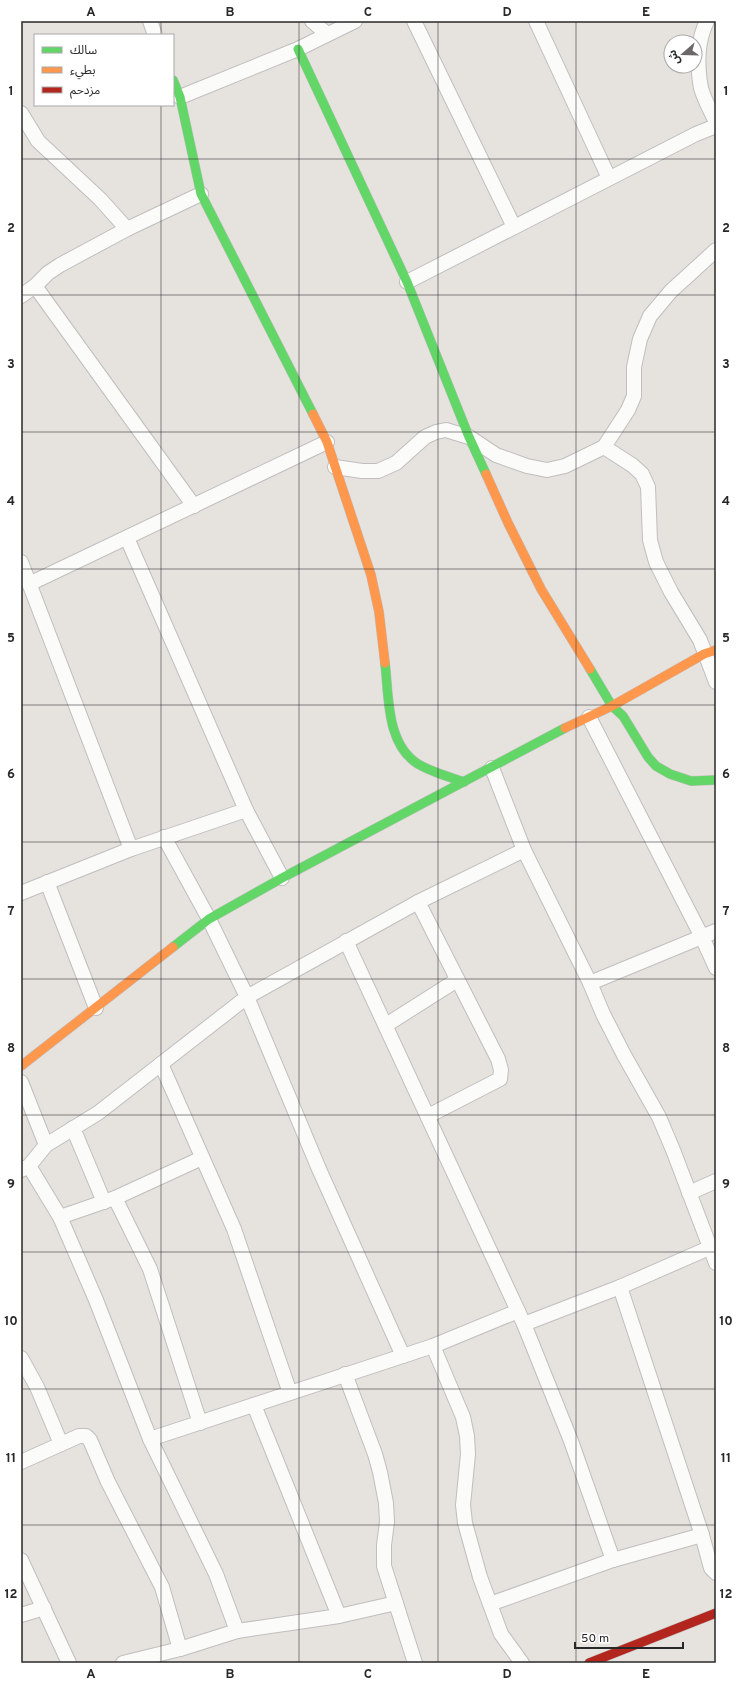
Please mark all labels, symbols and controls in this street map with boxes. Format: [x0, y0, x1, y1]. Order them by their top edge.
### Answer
text: A [86, 5, 96, 21]
text: B [226, 5, 235, 21]
text: C [364, 5, 372, 21]
text: D [502, 5, 512, 21]
text: E [642, 5, 650, 21]
legend [34, 34, 174, 106]
north arrow [663, 34, 703, 74]
text: سالك [70, 43, 97, 59]
text: ش [665, 48, 684, 67]
text: بطيء [70, 63, 96, 80]
text: مزدحم [70, 83, 100, 99]
text: 1 [8, 84, 14, 100]
text: 1 [723, 84, 729, 100]
text: 2 [7, 221, 15, 237]
text: 2 [722, 221, 730, 237]
text: 3 [7, 357, 15, 373]
text: 3 [722, 357, 730, 373]
text: 4 [7, 494, 15, 510]
text: 4 [722, 494, 730, 510]
text: 5 [7, 631, 15, 647]
text: 5 [722, 631, 730, 647]
text: 6 [7, 767, 15, 783]
text: 6 [722, 767, 730, 783]
text: 7 [8, 904, 15, 920]
text: 7 [723, 904, 730, 920]
text: 8 [7, 1041, 15, 1057]
text: 8 [722, 1041, 730, 1057]
text: 9 [7, 1177, 15, 1193]
text: 9 [722, 1177, 730, 1193]
text: 10 [4, 1314, 18, 1330]
text: 10 [719, 1314, 733, 1330]
text: 11 [6, 1451, 16, 1467]
text: 11 [721, 1451, 731, 1467]
text: 12 [4, 1587, 18, 1603]
text: 12 [719, 1587, 733, 1603]
scale bar [575, 1624, 683, 1650]
text: 50 m [581, 1631, 609, 1647]
text: A [86, 1667, 96, 1683]
text: B [226, 1667, 235, 1683]
text: C [364, 1667, 372, 1683]
text: D [502, 1667, 512, 1683]
text: E [642, 1667, 650, 1683]

